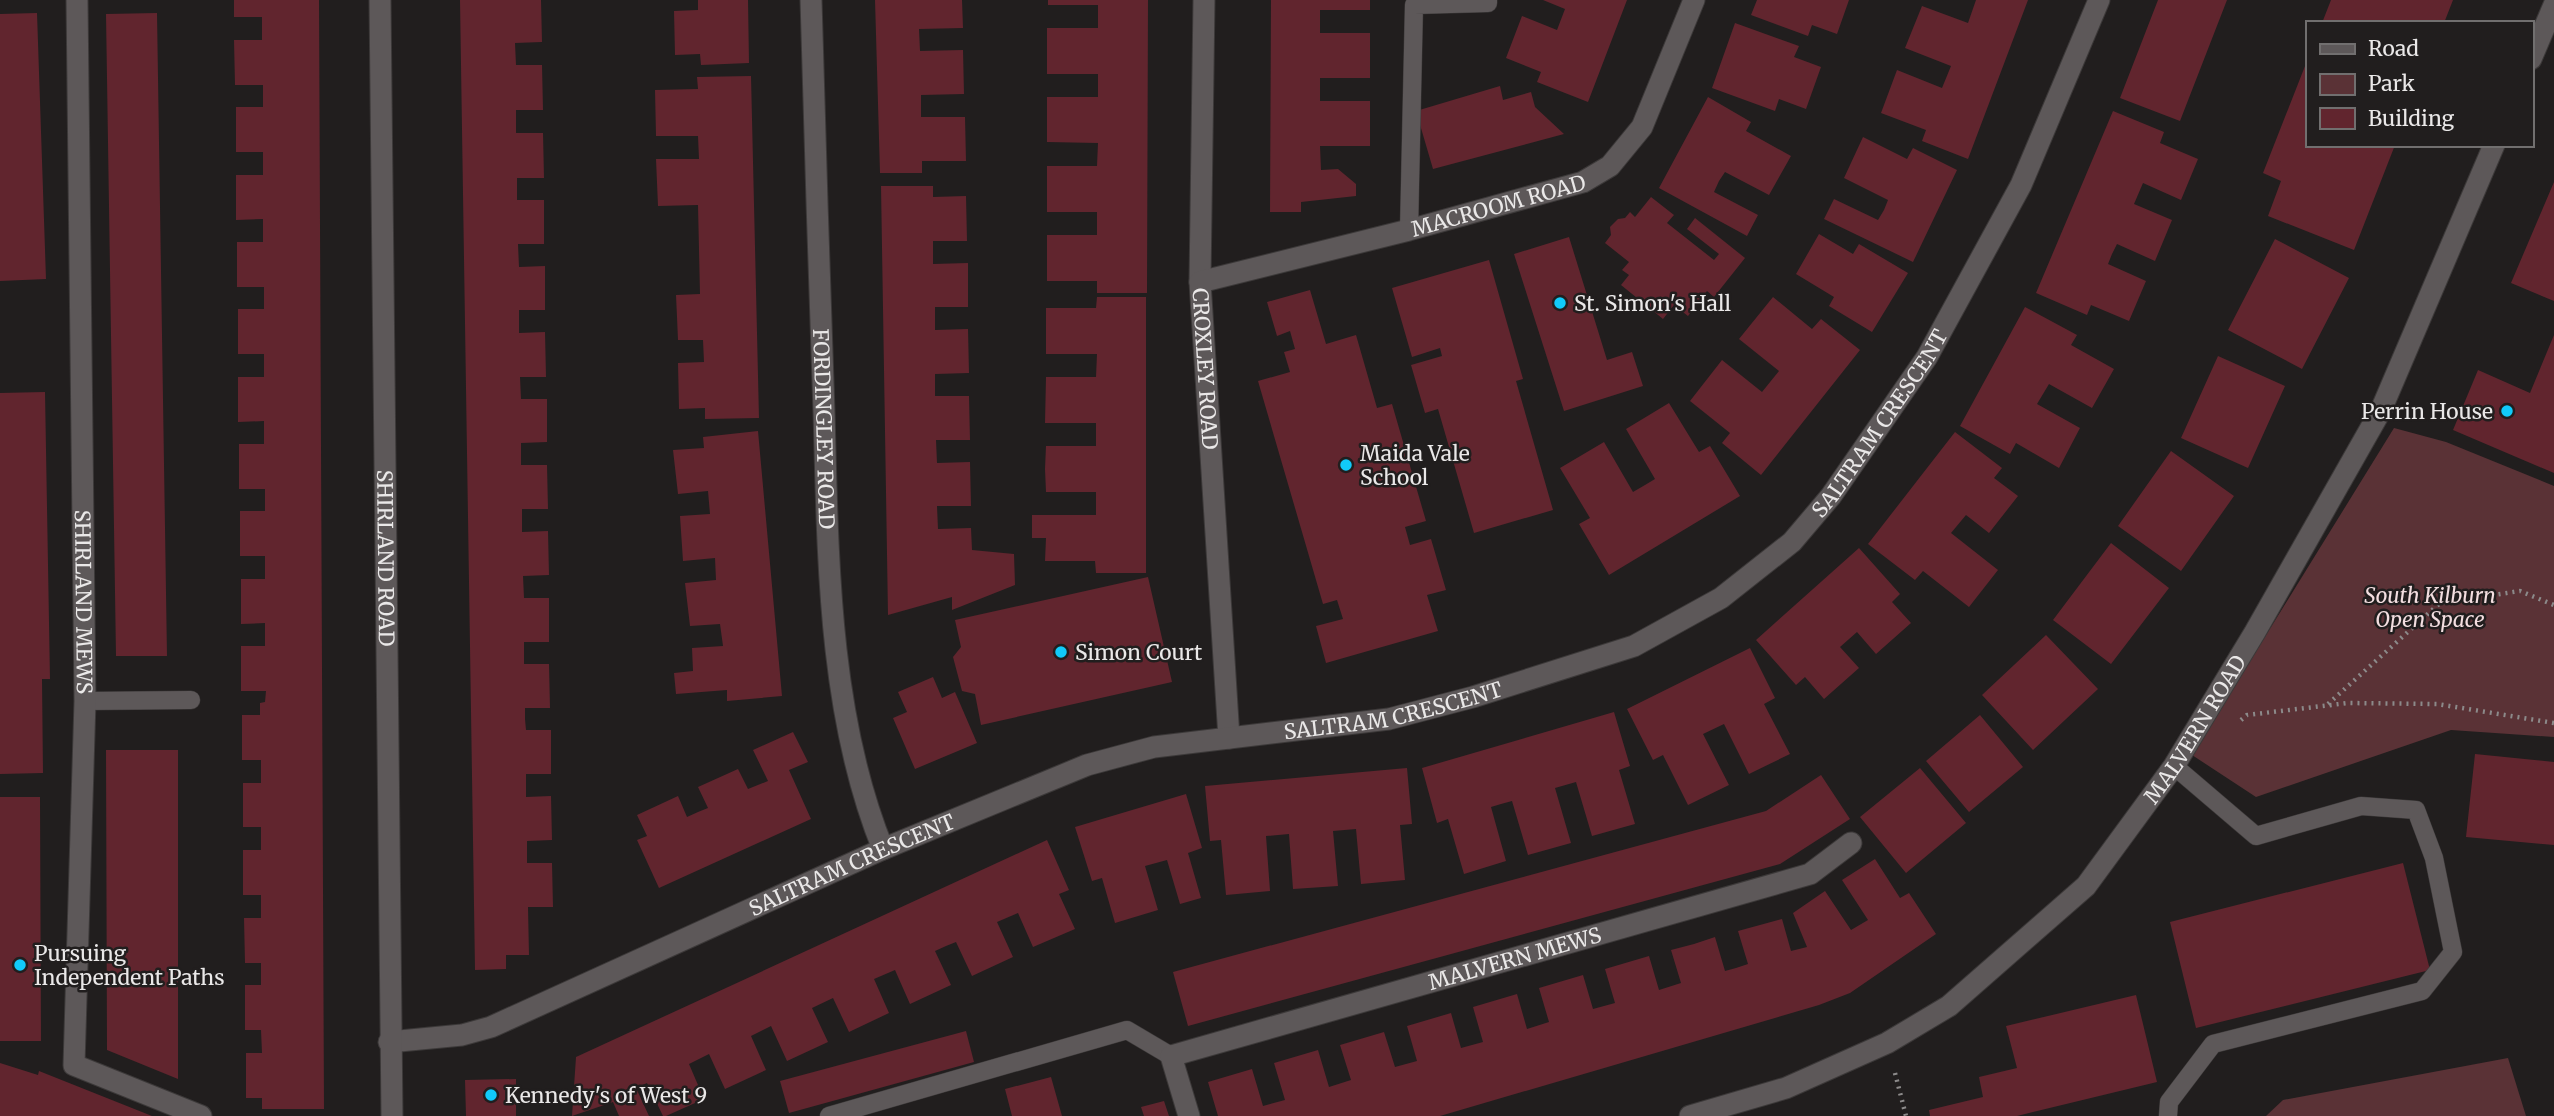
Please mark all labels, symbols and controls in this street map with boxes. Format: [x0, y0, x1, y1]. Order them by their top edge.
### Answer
legend [2306, 21, 2533, 147]
text: Road [2368, 35, 2419, 62]
text: Park [2368, 70, 2415, 97]
text: Building [2368, 105, 2455, 132]
street label: MACROOM ROAD [1408, 168, 1589, 242]
street label: CROXLEY ROAD [1187, 287, 1224, 451]
place label: St. Simon's Hall [1574, 290, 1731, 317]
marker: St. Simon's Hall [1552, 295, 1568, 311]
street label: SALTRAM CRESCENT [1805, 324, 1953, 523]
street label: FORDINGLEY ROAD [808, 328, 841, 530]
place label: Perrin House [2361, 398, 2493, 425]
marker: Perrin House [2499, 403, 2515, 419]
place label: Maida Vale School [1360, 440, 1470, 491]
marker: Maida Vale School [1338, 457, 1354, 473]
street label: SHIRLAND ROAD [372, 469, 400, 647]
street label: SHIRLAND MEWS [69, 509, 98, 694]
park label: South Kilburn Open Space [2364, 582, 2496, 633]
place label: Simon Court [1075, 639, 1202, 666]
marker: Simon Court [1053, 644, 1069, 660]
street label: MALVERN ROAD [2138, 650, 2252, 809]
street label: SALTRAM CRESCENT [1282, 675, 1506, 745]
street label: SALTRAM CRESCENT [744, 807, 959, 922]
street label: MALVERN MEWS [1425, 921, 1604, 996]
place label: Pursuing Independent Paths [34, 940, 225, 991]
marker: Pursuing Independent Paths [12, 957, 28, 973]
place label: Kennedy's of West 9 [505, 1082, 707, 1109]
marker: Kennedy's of West 9 [483, 1087, 499, 1103]

